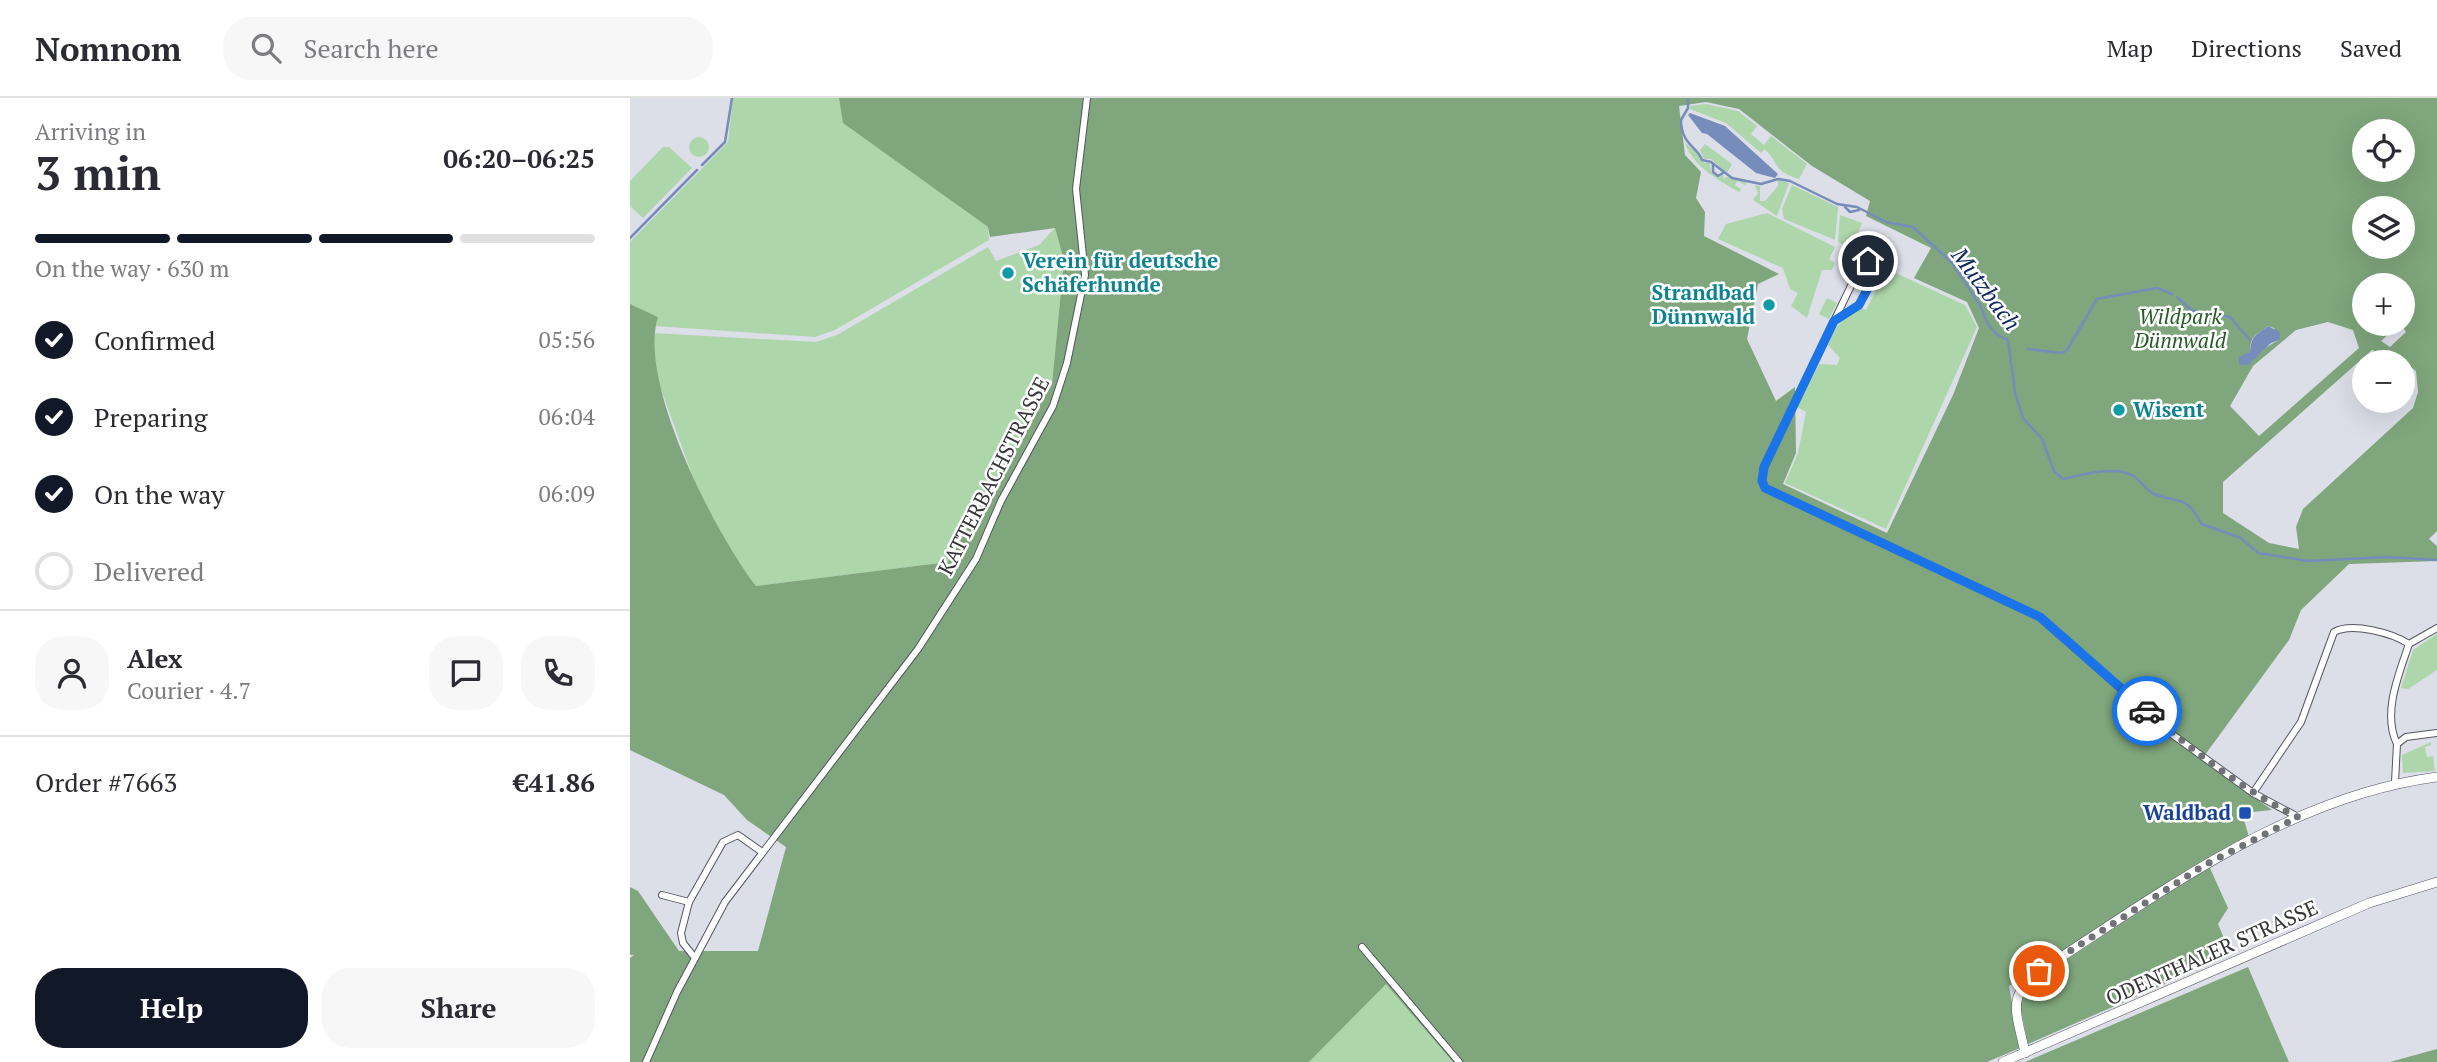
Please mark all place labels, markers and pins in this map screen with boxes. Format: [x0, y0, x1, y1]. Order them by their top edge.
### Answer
pin [1838, 231, 1898, 291]
place label: Verein für deutsche Schäferhunde [1022, 246, 1218, 298]
marker: Verein für deutsche Schäferhunde [1000, 265, 1016, 281]
place label: Strandbad Dünnwald [1651, 278, 1755, 330]
marker: Strandbad Dünnwald [1761, 297, 1777, 313]
place label: Wisent [2133, 395, 2205, 423]
marker: Wisent [2111, 402, 2127, 418]
place label: Waldbad [2143, 798, 2231, 826]
marker: Waldbad [2237, 805, 2253, 821]
pin [2009, 941, 2069, 1001]

